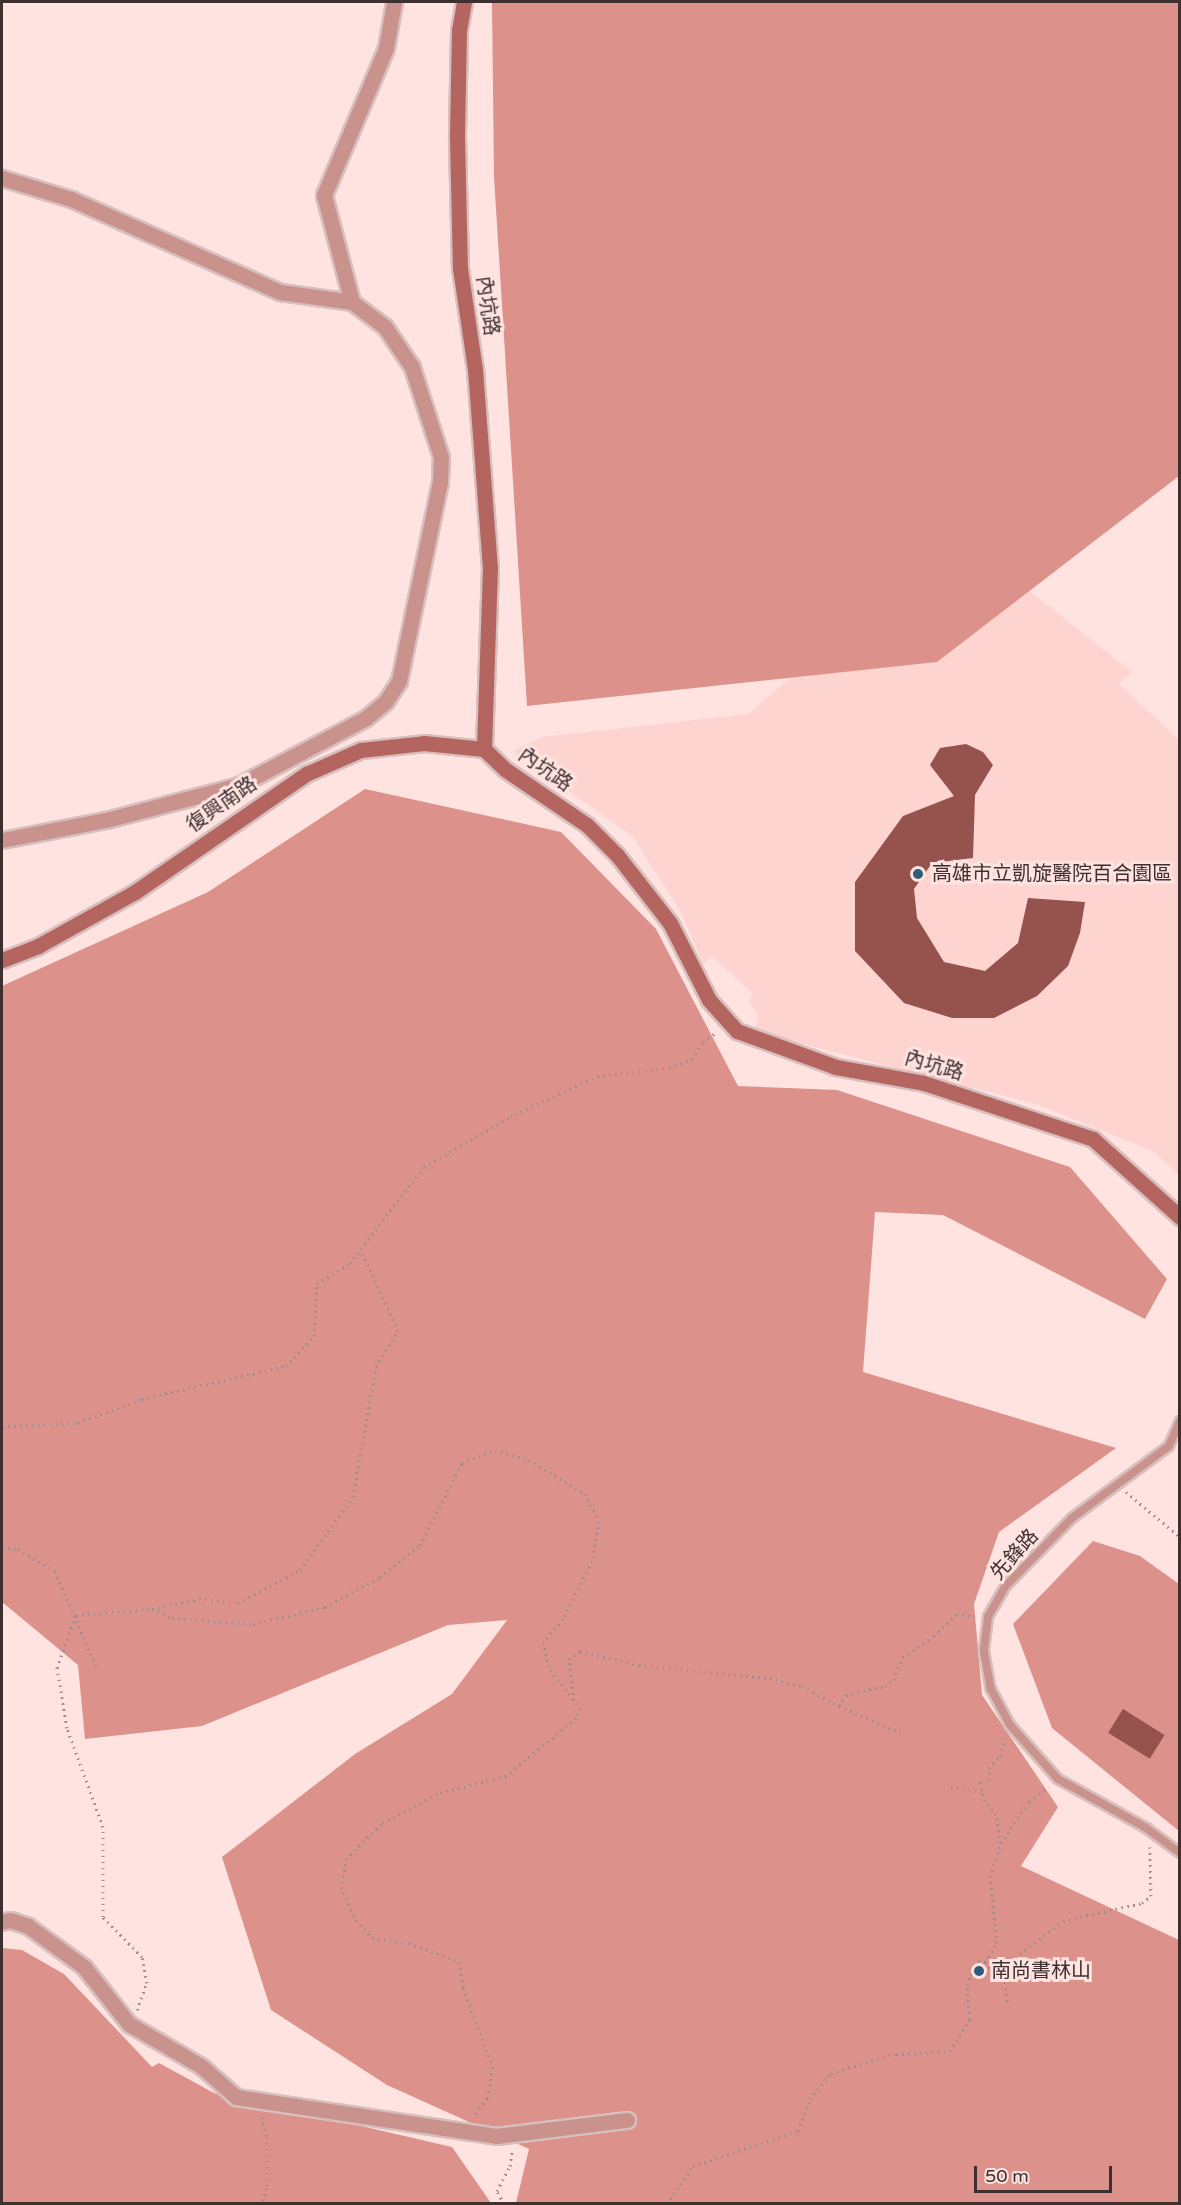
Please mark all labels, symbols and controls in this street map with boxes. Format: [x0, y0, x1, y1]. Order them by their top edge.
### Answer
street label: 內坑路 [471, 275, 503, 337]
street label: 內坑路 [514, 743, 576, 797]
street label: 復興南路 [182, 772, 262, 838]
place label: 高雄市立凱旋醫院百合園區 [932, 862, 1172, 886]
marker: 高雄市立凱旋醫院百合園區 [909, 865, 927, 883]
street label: 內坑路 [902, 1046, 966, 1086]
street label: 先鋒路 [986, 1525, 1044, 1585]
place label: 南尚書林山 [991, 1959, 1091, 1983]
marker: 南尚書林山 [972, 1964, 986, 1978]
scale bar [977, 2154, 1115, 2192]
text: 50 m [985, 2165, 1029, 2187]

